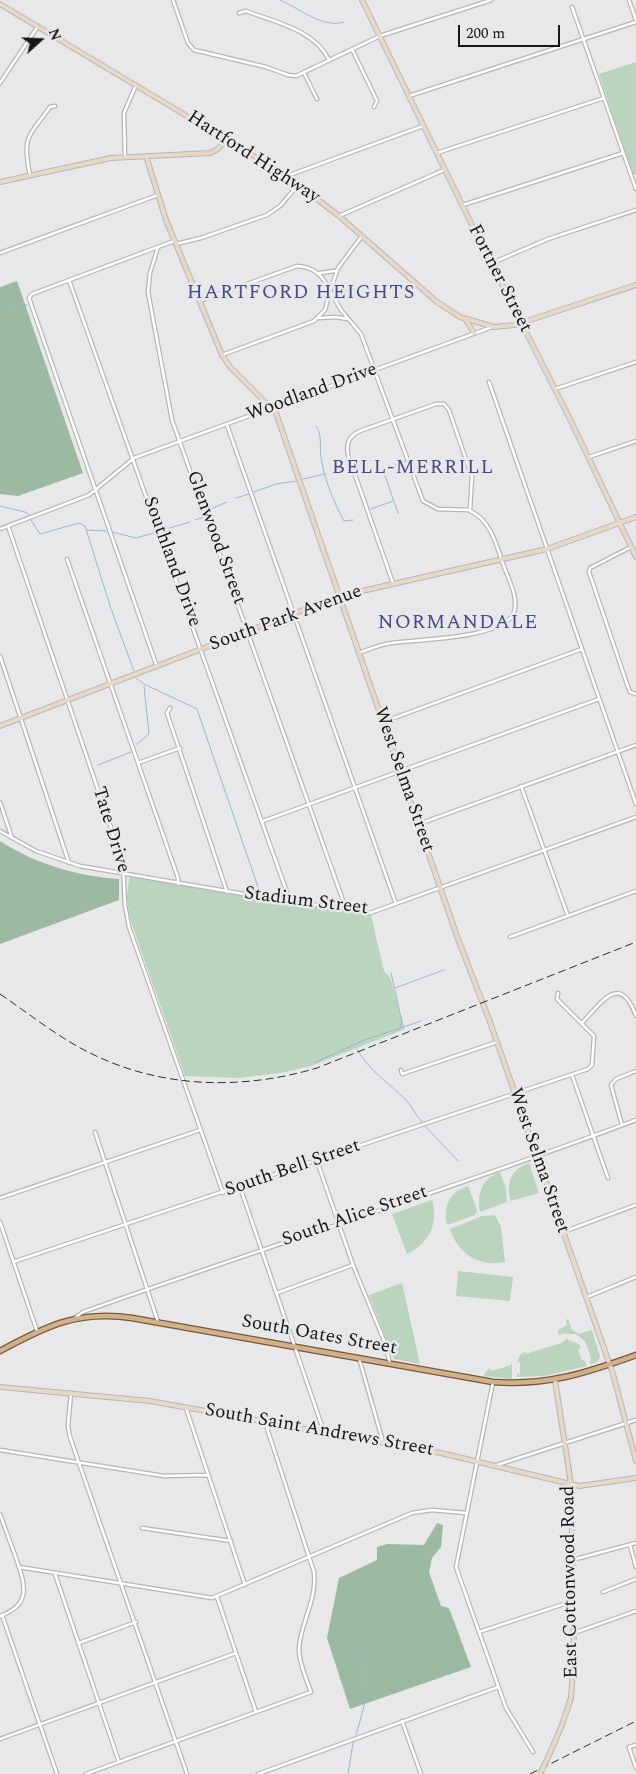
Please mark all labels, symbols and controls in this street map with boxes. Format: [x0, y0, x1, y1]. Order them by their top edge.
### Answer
north arrow [15, 15, 65, 65]
scale bar [461, 15, 564, 47]
text: 200 m [466, 22, 505, 45]
text: N [43, 26, 66, 44]
street label: Hartford Highway [182, 107, 324, 209]
street label: Fortner Street [462, 221, 536, 337]
district label: HARTFORD HEIGHTS [185, 282, 417, 306]
street label: Woodland Drive [244, 359, 380, 427]
district label: BELL-MERRILL [330, 457, 496, 481]
street label: Glenwood Street [180, 468, 250, 608]
street label: Southland Drive [137, 494, 205, 630]
street label: South Park Avenue [207, 581, 365, 657]
district label: NORMANDALE [376, 612, 540, 636]
street label: West Selma Street [367, 704, 439, 856]
street label: Tate Drive [86, 784, 134, 876]
street label: Stadium Street [243, 883, 369, 921]
street label: West Selma Street [502, 1085, 574, 1237]
street label: South Bell Street [222, 1135, 364, 1203]
street label: South Alice Street [279, 1181, 431, 1253]
street label: South Oates Street [240, 1311, 398, 1361]
street label: South Saint Andrews Street [203, 1400, 435, 1462]
street label: East Cottonwood Road [558, 1485, 584, 1679]

